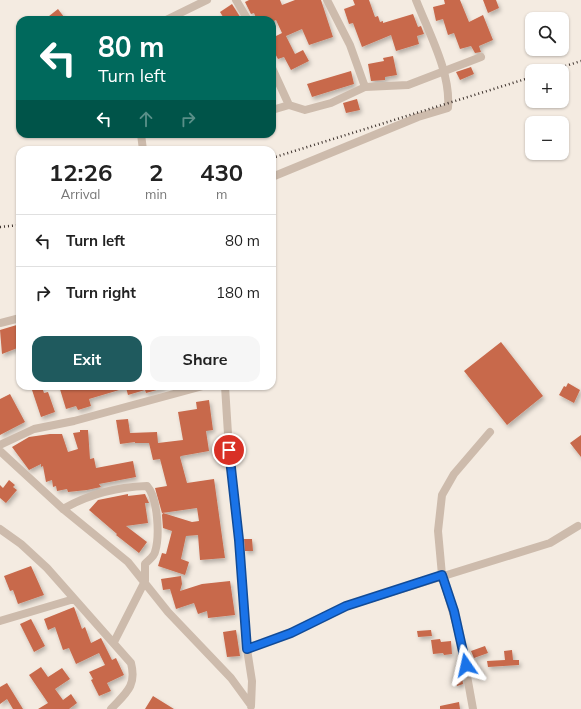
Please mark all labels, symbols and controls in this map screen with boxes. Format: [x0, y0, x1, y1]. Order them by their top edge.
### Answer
map controls [525, 12, 569, 160]
button: search [525, 12, 569, 56]
text: 80 m [98, 29, 164, 64]
icon: left [32, 32, 84, 84]
text: Turn left [98, 64, 166, 87]
button: + [525, 64, 569, 108]
icon: left [93, 108, 115, 130]
icon: ahead [135, 108, 157, 130]
icon: right [177, 108, 199, 130]
button: − [525, 116, 569, 160]
text: 12:26 [49, 157, 112, 187]
text: 2 [149, 157, 163, 187]
text: 430 [200, 157, 243, 187]
text: Arrival [61, 186, 100, 202]
text: min [145, 186, 167, 202]
text: m [216, 186, 227, 202]
icon: left [32, 230, 54, 252]
text: Turn left [66, 231, 125, 250]
text: 80 m [225, 231, 260, 250]
icon: right [32, 282, 54, 304]
text: Turn right [66, 283, 136, 302]
text: 180 m [216, 283, 260, 302]
button: Exit [32, 336, 142, 382]
button: Share [150, 336, 260, 382]
pin [212, 433, 246, 467]
icon: arrive [218, 439, 240, 461]
position arrow [445, 644, 487, 686]

